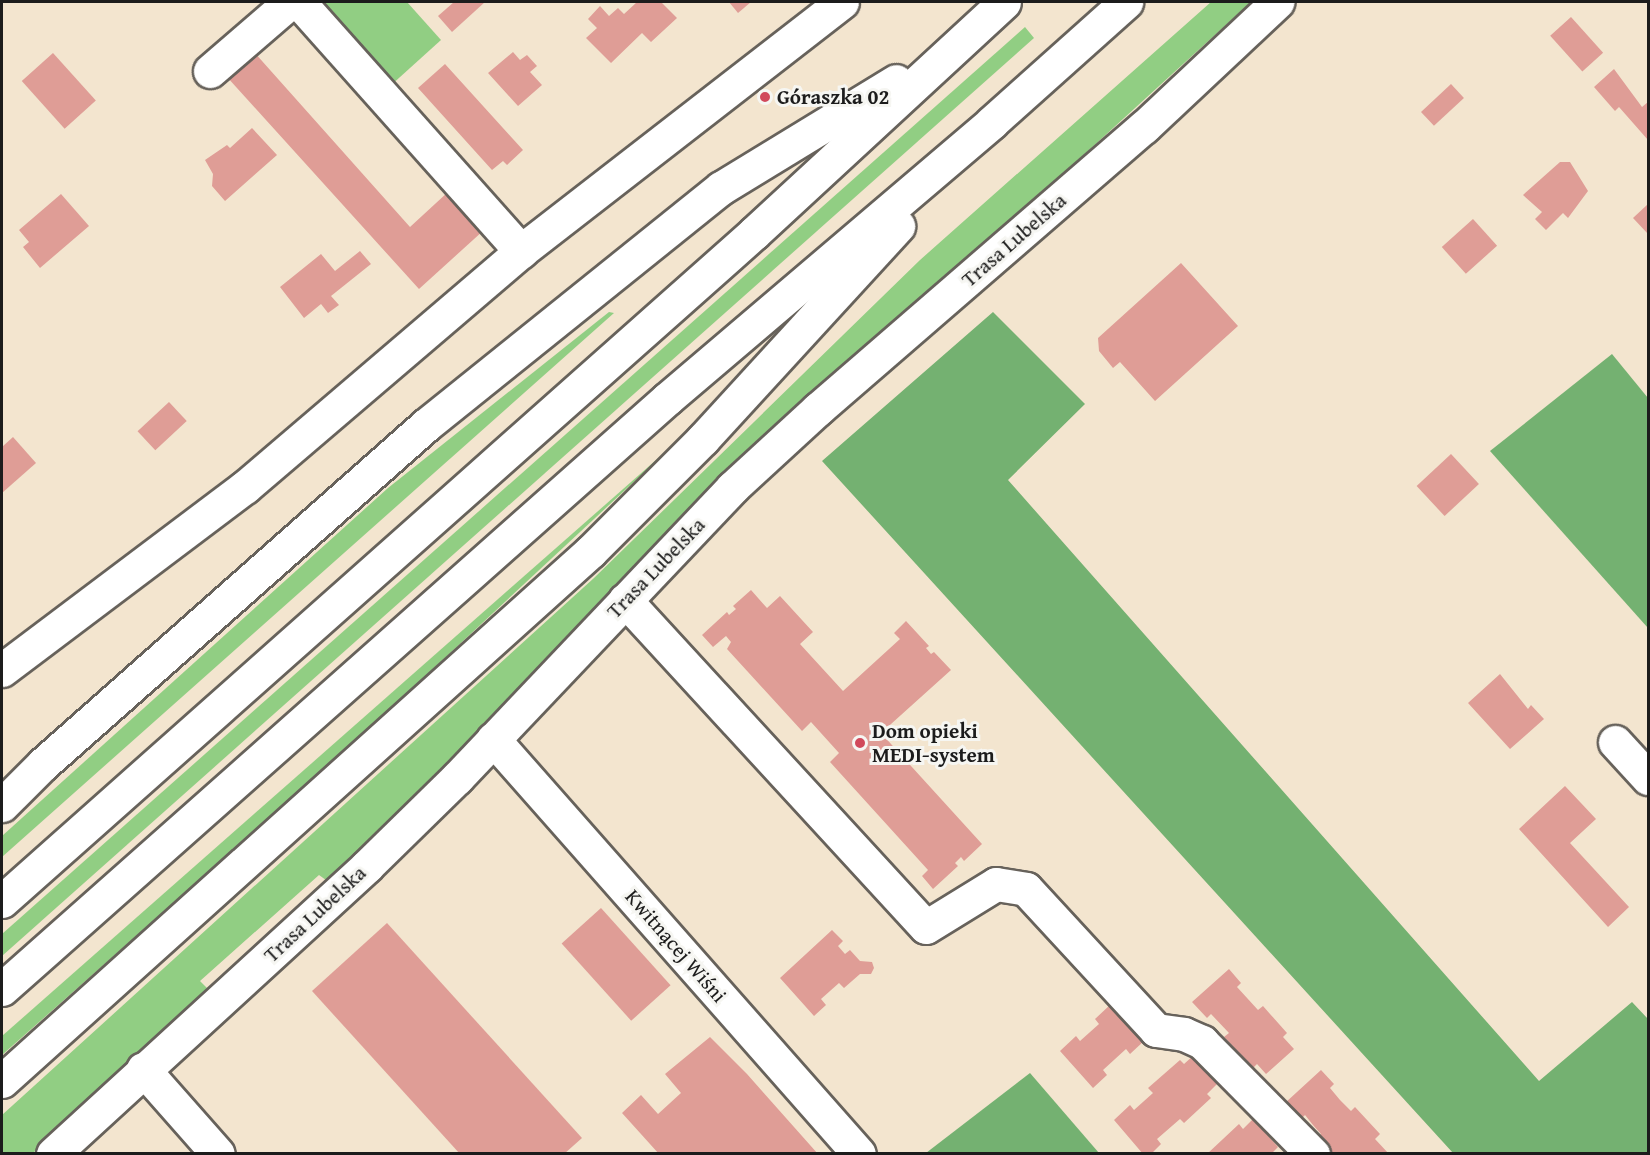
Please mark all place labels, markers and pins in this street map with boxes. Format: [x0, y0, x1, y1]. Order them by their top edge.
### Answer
place label: Góraszka 02 [777, 84, 889, 110]
marker: Góraszka 02 [758, 90, 772, 104]
place label: Dom opieki MEDI-system [872, 718, 995, 768]
marker: Dom opieki MEDI-system [853, 736, 867, 750]

